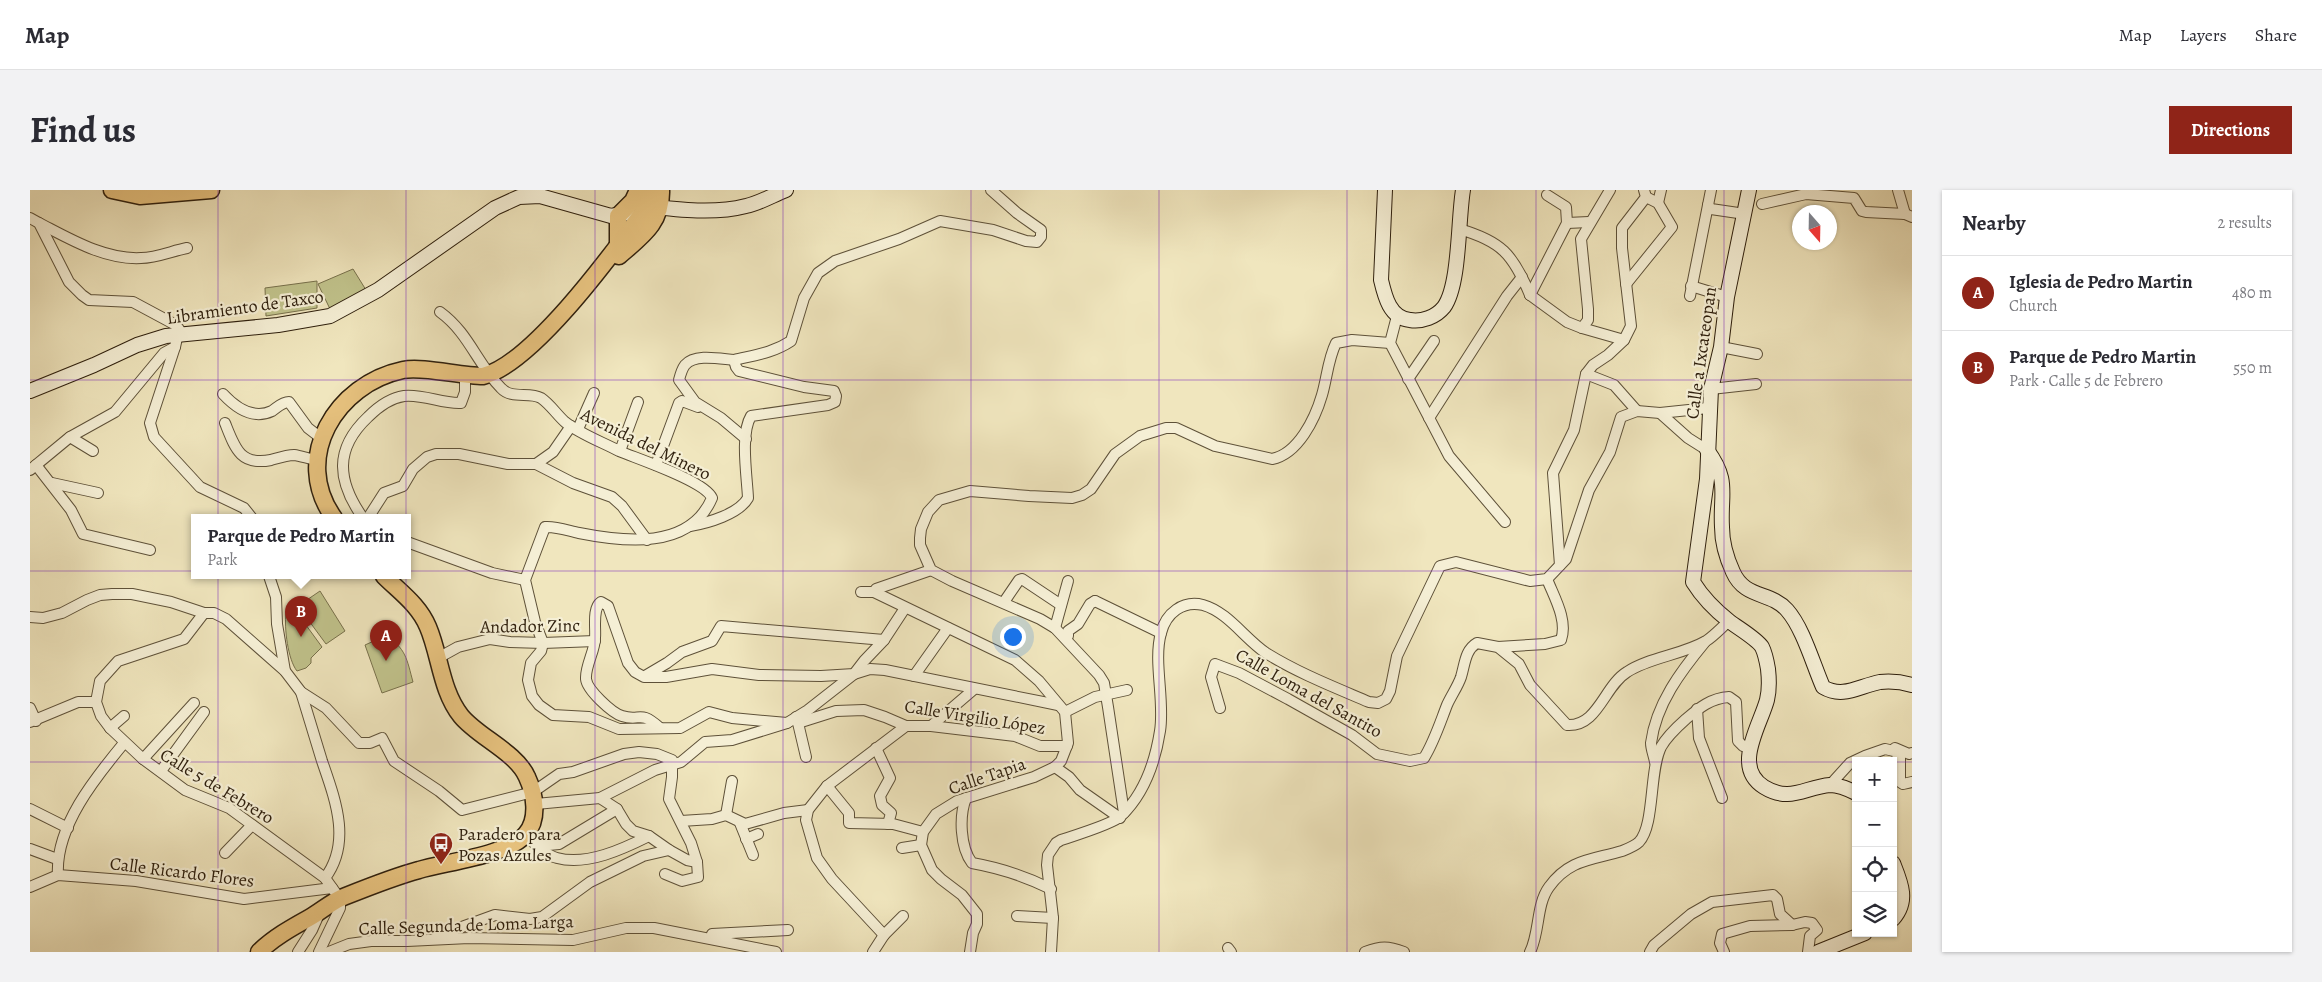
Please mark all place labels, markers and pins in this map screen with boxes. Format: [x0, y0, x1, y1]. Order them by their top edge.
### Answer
pin: B [285, 596, 317, 637]
pin: A [370, 620, 402, 661]
place label: Paradero para Pozas Azules [458, 822, 562, 867]
bus stop icon: Paradero para Pozas Azules [428, 831, 454, 865]

